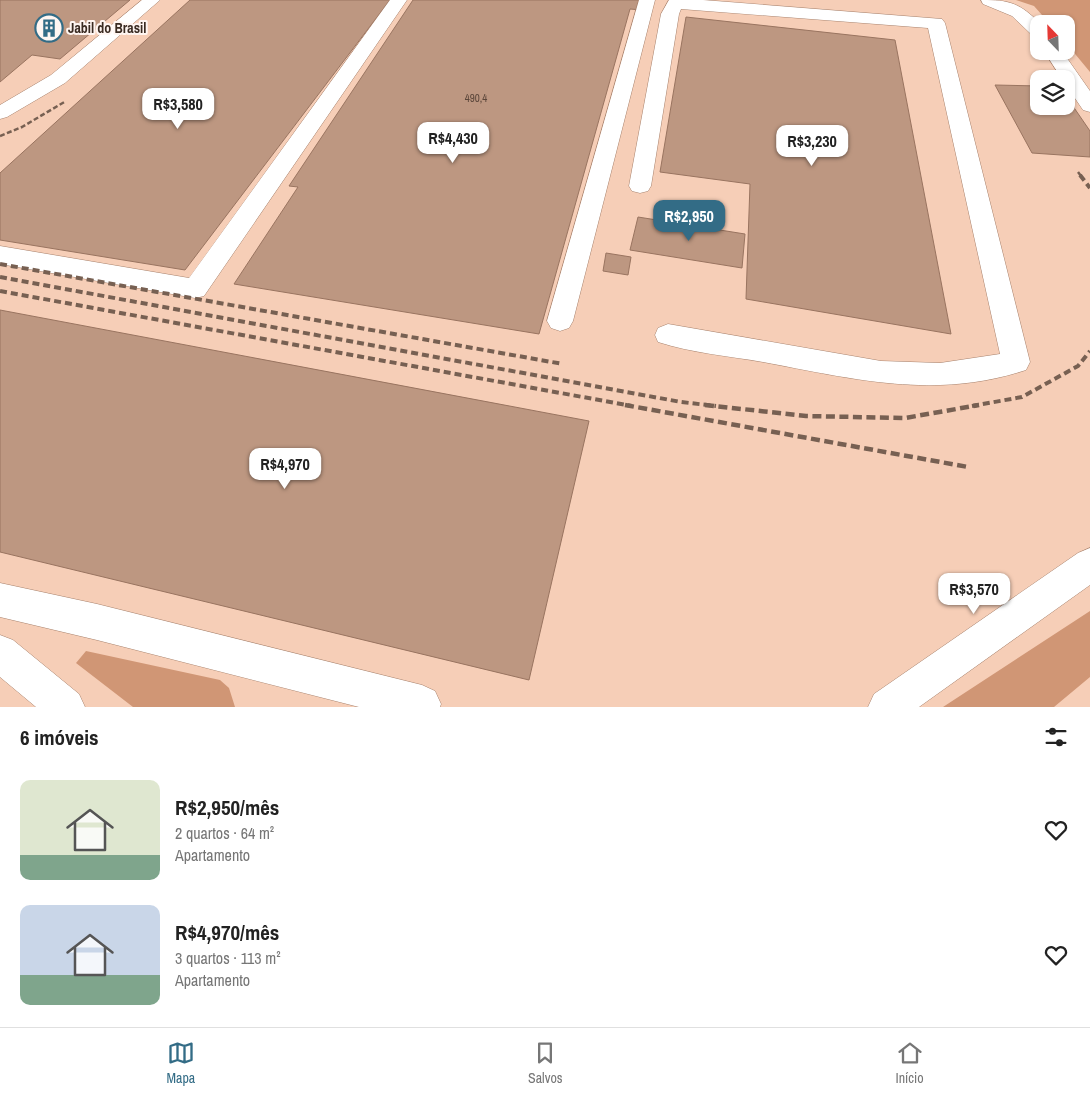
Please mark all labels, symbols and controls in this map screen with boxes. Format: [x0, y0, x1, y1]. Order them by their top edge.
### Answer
building icon: Jabil do Brasil [34, 13, 64, 43]
north arrow [1030, 15, 1075, 60]
map controls [1030, 15, 1075, 115]
place label: Jabil do Brasil [68, 19, 146, 37]
button: layers [1030, 70, 1075, 115]
pin: R$3,580 [132, 88, 224, 130]
house number: 490,4 [465, 91, 487, 105]
text: R$3,580 [153, 93, 203, 115]
pin: R$4,430 [407, 121, 499, 164]
pin: R$3,230 [766, 124, 858, 167]
text: R$4,430 [428, 127, 478, 149]
text: R$3,230 [787, 130, 837, 152]
pin: R$2,950 [643, 200, 735, 242]
text: R$2,950 [664, 205, 714, 227]
pin: R$4,970 [239, 448, 331, 490]
text: R$4,970 [260, 453, 310, 475]
pin: R$3,570 [928, 572, 1020, 615]
text: R$3,570 [949, 578, 999, 600]
text: 6 imóveis [20, 723, 99, 752]
icon: filters [1042, 723, 1070, 751]
text: R$2,950/mês [175, 793, 279, 822]
icon: home [60, 800, 120, 860]
icon: heart [1042, 816, 1070, 844]
text: 2 quartos · 64 m² [175, 822, 274, 844]
text: Apartamento [175, 844, 250, 866]
text: R$4,970/mês [175, 918, 279, 947]
icon: home [60, 925, 120, 985]
icon: heart [1042, 941, 1070, 969]
text: 3 quartos · 113 m² [175, 947, 281, 969]
text: Apartamento [175, 969, 250, 991]
tab: Mapa [166, 1039, 195, 1087]
tab: Salvos [528, 1039, 563, 1087]
tab: Início [895, 1039, 924, 1087]

